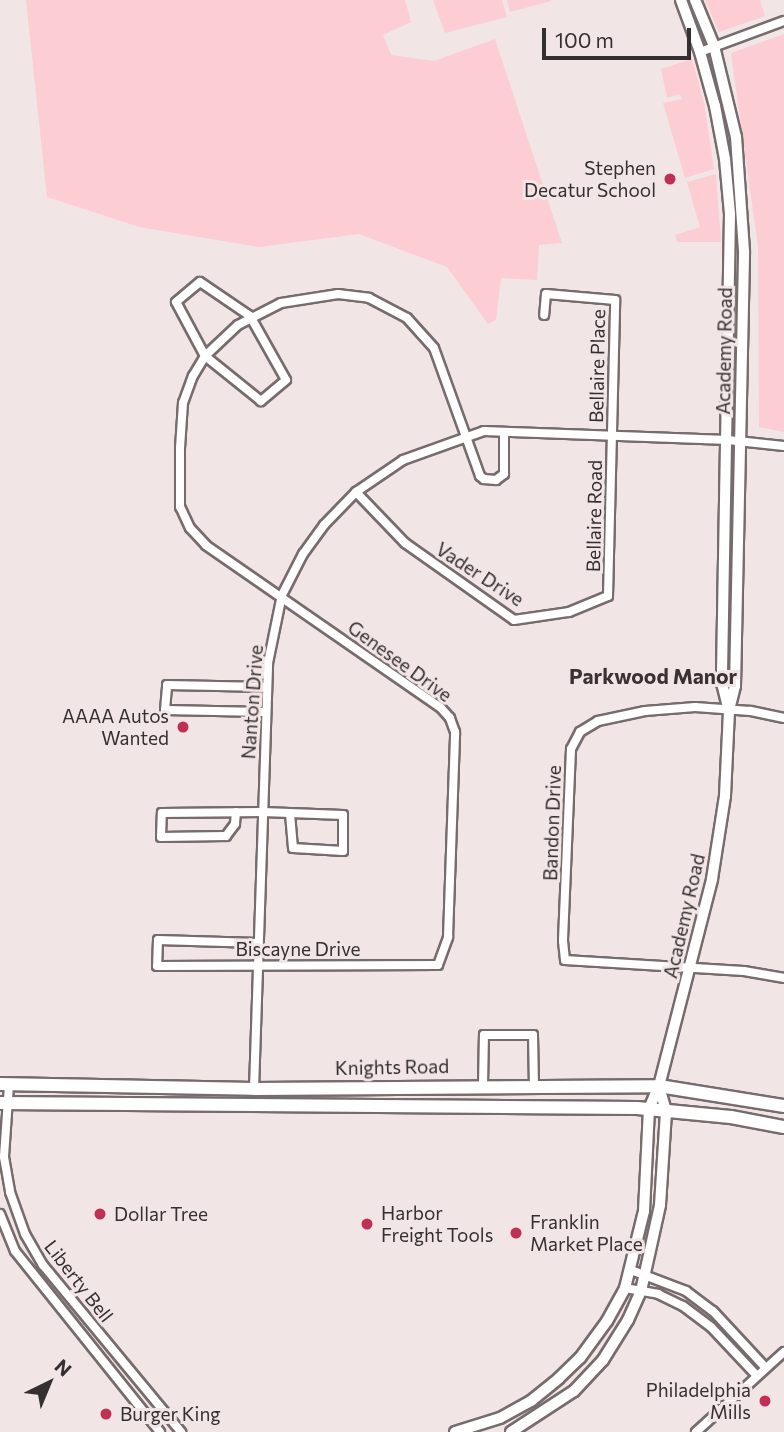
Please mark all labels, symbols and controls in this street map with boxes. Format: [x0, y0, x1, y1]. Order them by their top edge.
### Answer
scale bar [546, 14, 695, 58]
text: 100 m [555, 27, 614, 52]
place label: Stephen Decatur School [524, 157, 656, 201]
marker: Stephen Decatur School [662, 171, 678, 187]
street label: Academy Road [711, 287, 737, 415]
street label: Bellaire Place [585, 309, 609, 423]
street label: Bellaire Road [582, 460, 606, 572]
street label: Vader Drive [432, 537, 528, 611]
street label: Genesee Drive [344, 616, 456, 706]
street label: Nanton Drive [237, 644, 267, 760]
district label: Parkwood Manor [569, 663, 737, 689]
place label: AAAA Autos Wanted [62, 705, 169, 749]
marker: AAAA Autos Wanted [175, 719, 191, 735]
street label: Bandon Drive [539, 765, 565, 881]
street label: Academy Road [659, 851, 709, 981]
street label: Biscayne Drive [235, 938, 361, 960]
street label: Knights Road [335, 1055, 449, 1079]
place label: Harbor Freight Tools [381, 1202, 493, 1246]
place label: Dollar Tree [114, 1203, 208, 1225]
marker: Dollar Tree [92, 1206, 108, 1222]
place label: Franklin Market Place [530, 1211, 643, 1255]
marker: Harbor Freight Tools [359, 1216, 375, 1232]
marker: Franklin Market Place [508, 1225, 524, 1241]
street label: Liberty Bell [40, 1235, 118, 1327]
north arrow [14, 1348, 84, 1418]
text: N [51, 1354, 77, 1381]
place label: Philadelphia Mills [646, 1379, 751, 1423]
marker: Philadelphia Mills [757, 1393, 773, 1409]
place label: Burger King [120, 1403, 221, 1425]
marker: Burger King [98, 1406, 114, 1422]

